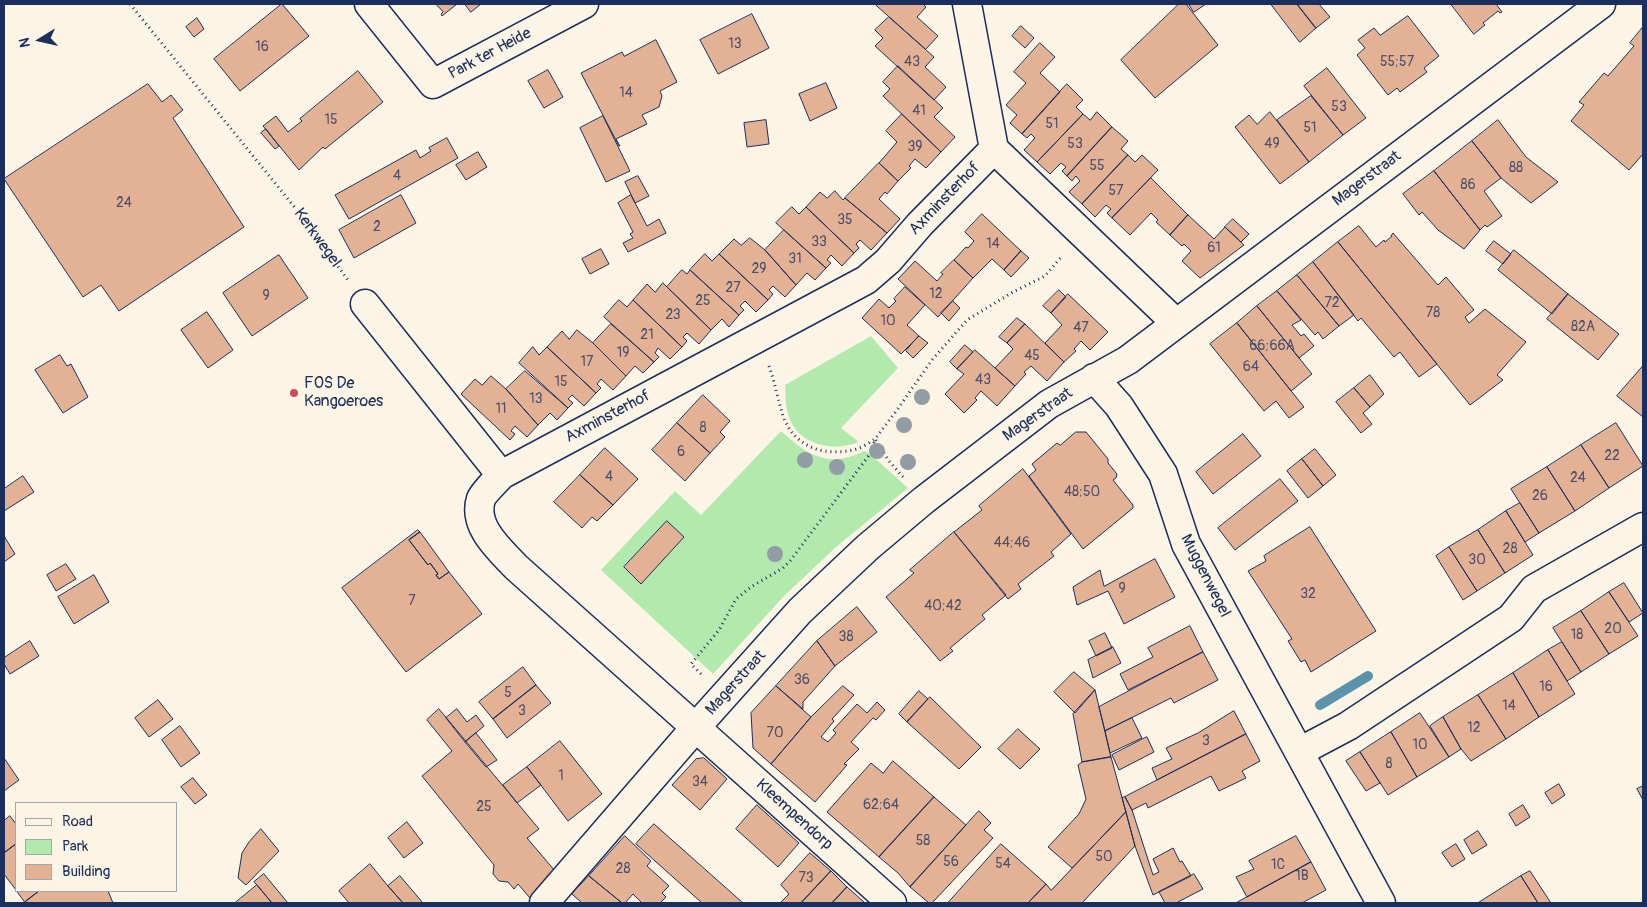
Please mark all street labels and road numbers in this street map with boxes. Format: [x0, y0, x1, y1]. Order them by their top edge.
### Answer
street label: Park ter Heide [445, 24, 535, 84]
street label: Magerstraat [1329, 147, 1405, 211]
street label: Axminsterhof [906, 159, 984, 239]
street label: Kerkwegel [289, 205, 345, 271]
street label: Magerstraat [999, 384, 1077, 446]
street label: Axminsterhof [562, 387, 654, 447]
street label: Muggenwegel [1176, 531, 1234, 621]
street label: Magerstraat [702, 647, 770, 719]
street label: Kleempendorp [752, 775, 836, 855]

